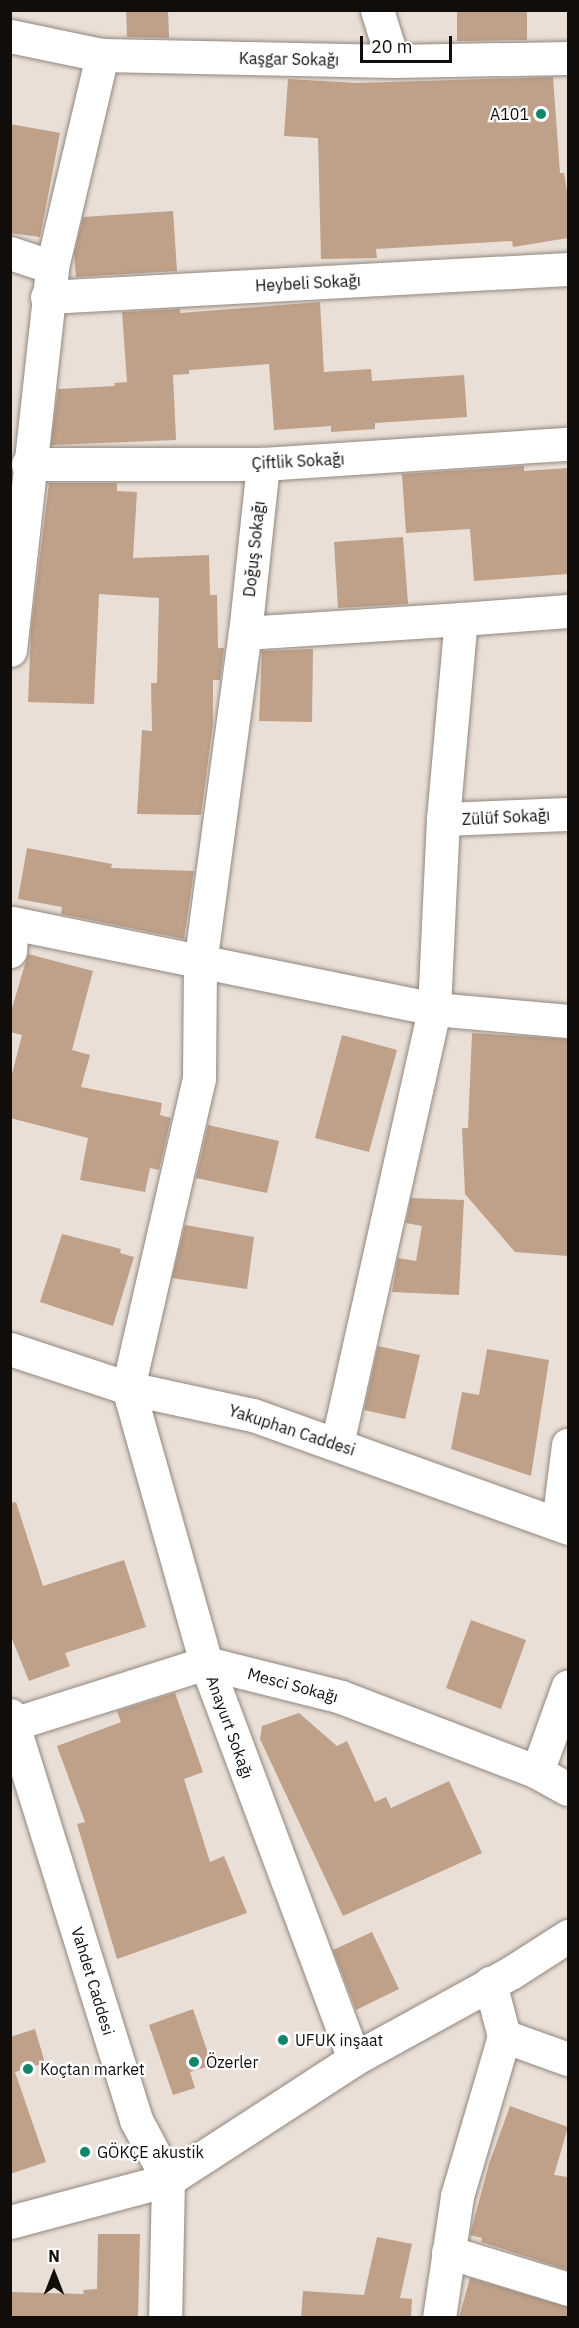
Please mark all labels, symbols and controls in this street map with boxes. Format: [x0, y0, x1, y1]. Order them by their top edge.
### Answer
scale bar [363, 24, 454, 62]
text: 20 m [371, 35, 413, 58]
street label: Kaşgar Sokağı [239, 49, 339, 69]
place label: A101 [490, 104, 529, 124]
marker: A101 [534, 107, 548, 121]
street label: Heybeli Sokağı [255, 271, 361, 295]
street label: Çiftlik Sokağı [251, 449, 345, 473]
street label: Doğuş Sokağı [239, 500, 269, 598]
street label: Zülüf Sokağı [461, 805, 551, 829]
street label: Yakuphan Caddesi [226, 1400, 358, 1460]
street label: Mesci Sokağı [246, 1664, 340, 1706]
street label: Anayurt Sokağı [203, 1673, 257, 1781]
street label: Vahdet Caddesi [67, 1925, 119, 2037]
place label: UFUK inşaat [295, 2030, 383, 2050]
marker: UFUK inşaat [276, 2033, 290, 2047]
place label: Özerler [206, 2052, 258, 2072]
marker: Özerler [187, 2055, 201, 2069]
place label: Koçtan market [40, 2059, 145, 2079]
marker: Koçtan market [21, 2062, 35, 2076]
place label: GÖKÇE akustik [97, 2142, 204, 2162]
marker: GÖKÇE akustik [78, 2145, 92, 2159]
north arrow [24, 2244, 84, 2304]
text: N [48, 2246, 60, 2266]

